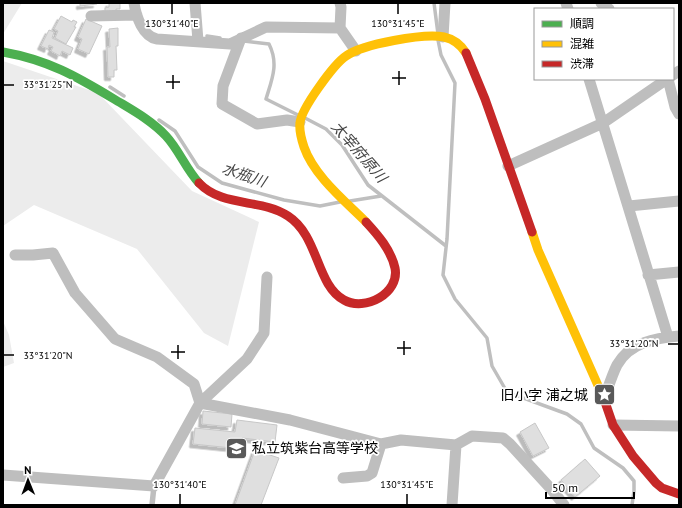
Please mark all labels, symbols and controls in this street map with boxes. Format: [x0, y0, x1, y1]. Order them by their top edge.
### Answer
legend [534, 8, 674, 80]
text: 順調 [570, 16, 594, 31]
text: 130°31'40"E [145, 17, 199, 30]
text: 130°31'45"E [371, 17, 425, 30]
text: 混雑 [570, 36, 594, 51]
text: 渋滞 [570, 56, 594, 71]
text: 33°31'25"N [23, 78, 73, 91]
water label: 太宰府原川 [328, 117, 392, 188]
water label: 水瓶川 [220, 158, 270, 191]
text: 33°31'20"N [609, 337, 659, 350]
text: 33°31'20"N [23, 349, 73, 362]
place icon: 旧小字 浦之城 [591, 382, 617, 408]
place label: 旧小字 浦之城 [500, 386, 588, 404]
school or university icon: 私立筑紫台高等学校 [223, 435, 249, 461]
place label: 私立筑紫台高等学校 [252, 439, 378, 457]
north arrow [8, 460, 48, 500]
text: N [24, 463, 32, 477]
scale bar [546, 474, 634, 500]
text: 130°31'40"E [153, 478, 207, 491]
text: 130°31'45"E [380, 478, 434, 491]
text: 50 m [552, 480, 578, 495]

